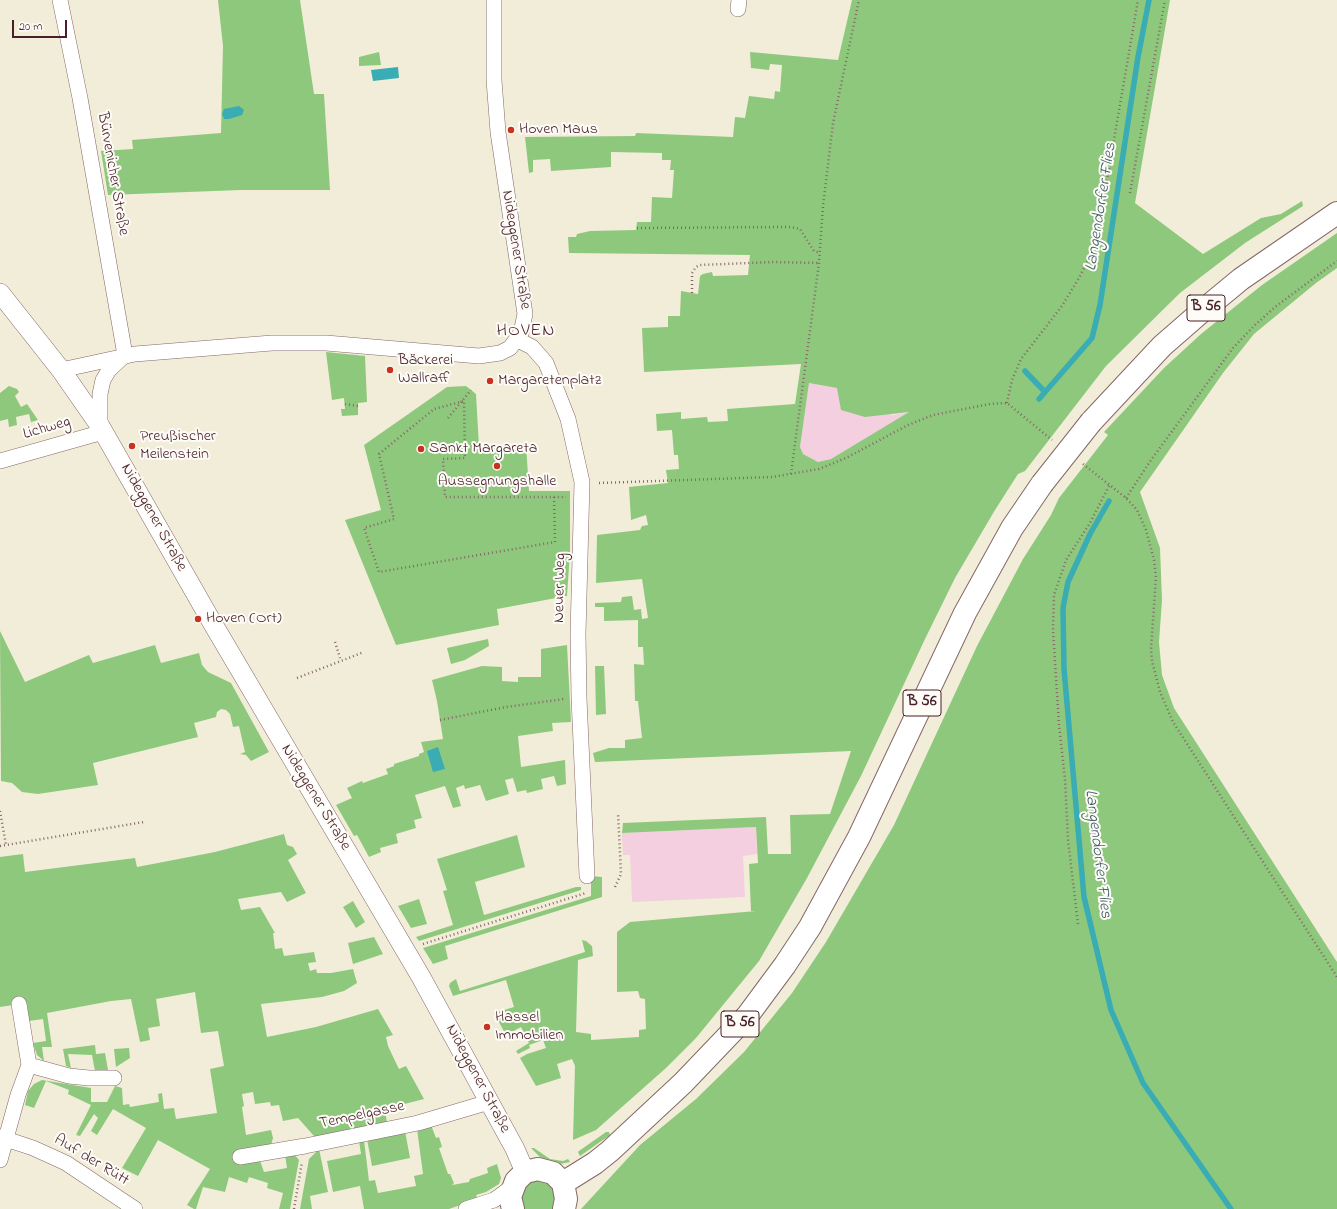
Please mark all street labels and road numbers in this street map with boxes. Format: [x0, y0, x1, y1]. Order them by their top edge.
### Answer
street label: Bürvenicher Straße [92, 111, 132, 237]
street label: Nideggener Straße [496, 189, 534, 311]
road number: B 56 [1187, 295, 1225, 321]
street label: Lichweg [21, 413, 73, 445]
street label: Nideggener Straße [115, 461, 191, 575]
street label: Neuer Weg [551, 553, 571, 623]
road number: B 56 [903, 690, 941, 716]
street label: Nideggener Straße [276, 742, 354, 854]
road number: B 56 [721, 1011, 759, 1037]
street label: Nideggener Straße [440, 1021, 514, 1137]
street label: Tempelgasse [318, 1098, 406, 1134]
street label: Auf der Rütt [50, 1131, 132, 1191]

